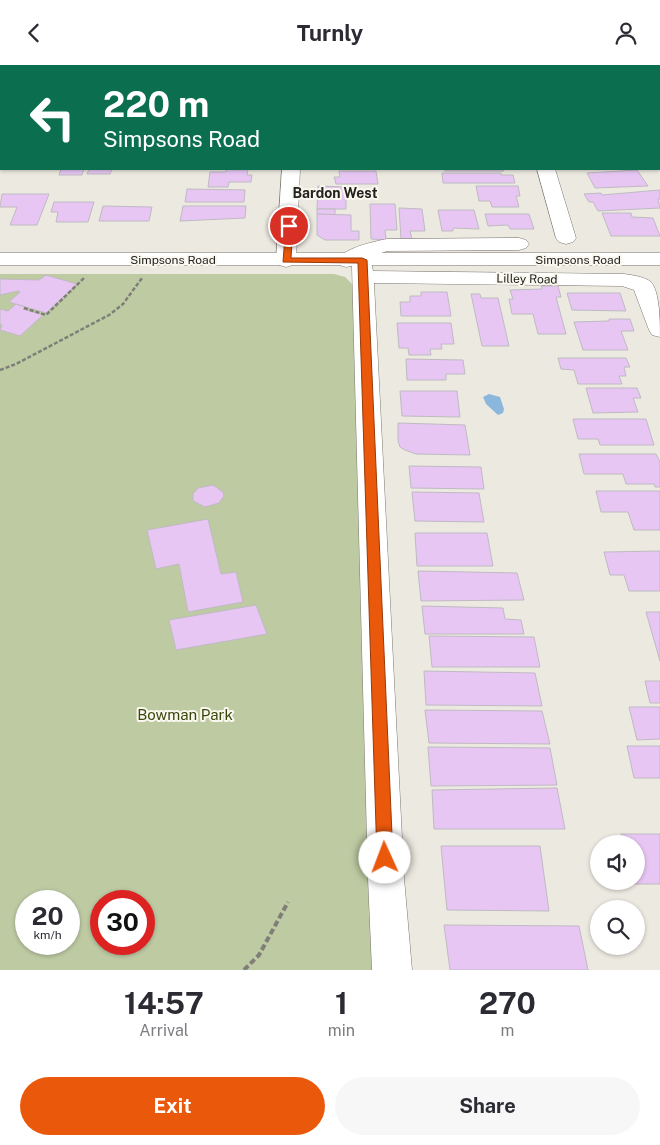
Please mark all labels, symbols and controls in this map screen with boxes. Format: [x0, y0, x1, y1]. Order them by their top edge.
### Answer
icon: back [20, 19, 48, 47]
icon: person [612, 19, 640, 47]
text: Turnly [297, 20, 363, 46]
text: 220 m [103, 84, 209, 125]
icon: left [20, 85, 85, 150]
text: Simpsons Road [103, 126, 260, 152]
district label: Bardon West [292, 185, 378, 201]
pin [268, 205, 310, 247]
icon: arrive [275, 212, 303, 240]
street label: Simpsons Road [130, 253, 216, 267]
street label: Simpsons Road [535, 253, 621, 267]
street label: Lilley Road [496, 271, 558, 287]
park label: Bowman Park [137, 706, 233, 723]
position arrow [358, 831, 410, 883]
map controls [590, 835, 645, 955]
button: sound [590, 835, 645, 890]
speed limit sign: 30 [90, 890, 155, 955]
button: search [590, 900, 645, 955]
text: 20 [32, 901, 64, 931]
text: km/h [33, 928, 62, 942]
text: 14:57 [124, 985, 204, 1021]
text: 1 [335, 985, 348, 1021]
text: 270 [479, 985, 536, 1021]
text: Arrival [139, 1021, 189, 1040]
text: min [328, 1021, 355, 1040]
text: m [501, 1021, 514, 1040]
button: Exit [20, 1077, 325, 1135]
button: Share [335, 1077, 640, 1135]

